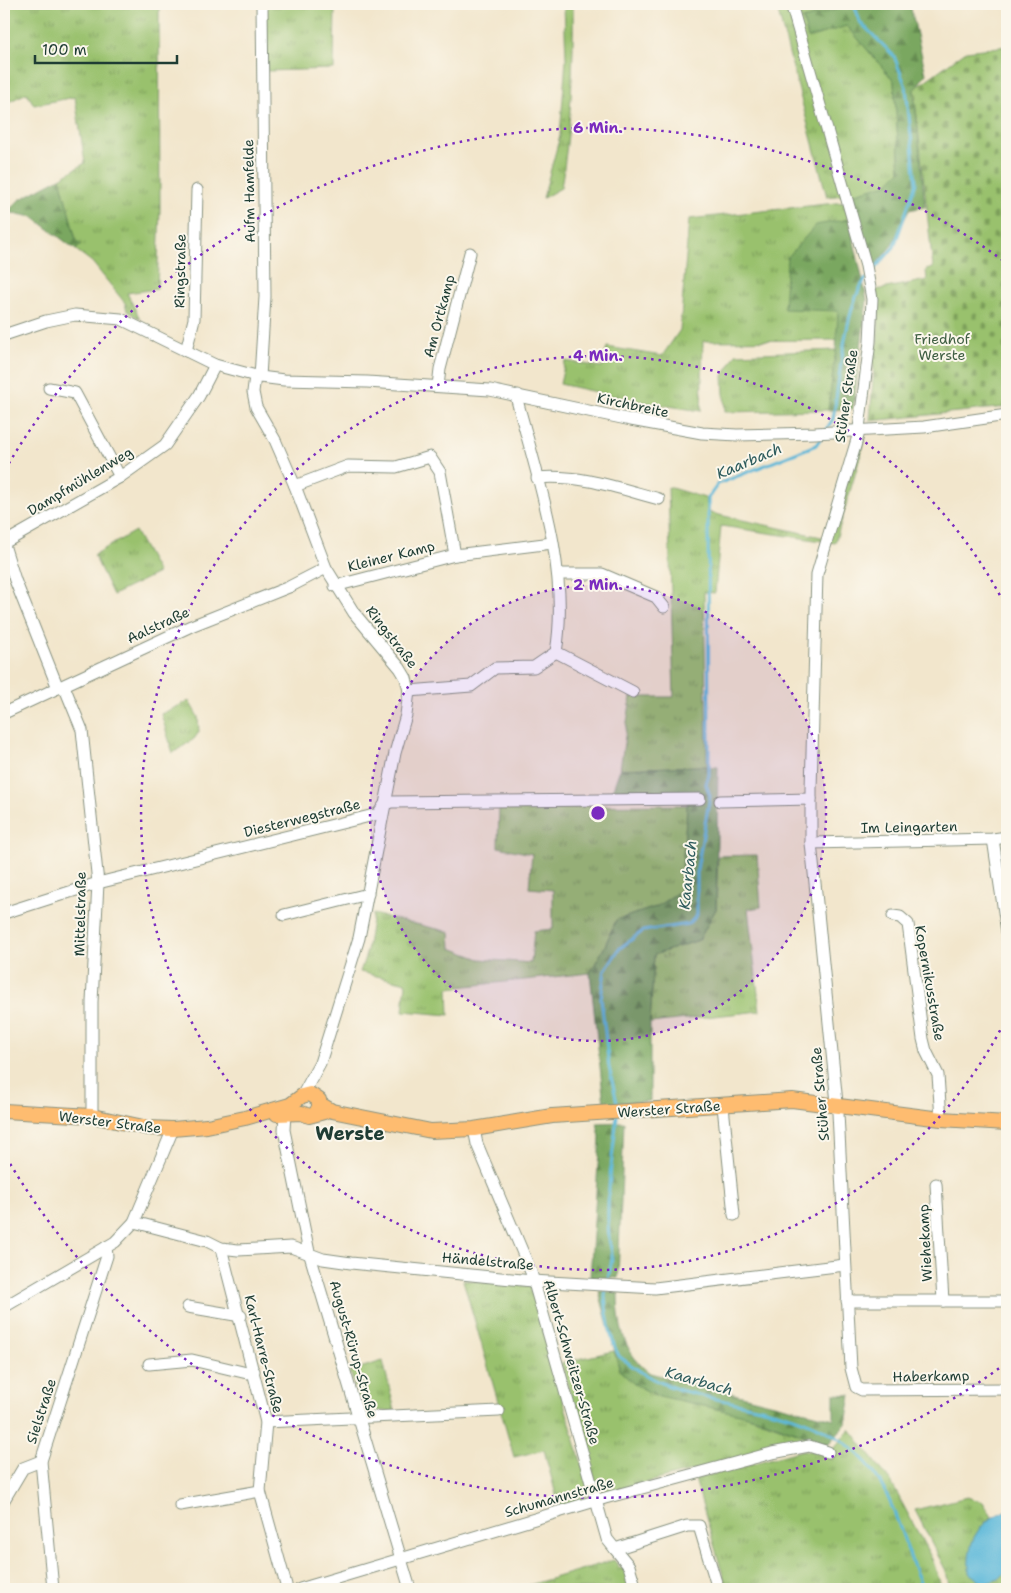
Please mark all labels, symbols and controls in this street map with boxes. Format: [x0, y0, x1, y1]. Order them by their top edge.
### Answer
scale bar [35, 32, 178, 64]
text: 100 m [42, 40, 87, 60]
text: 6 Min. [573, 118, 623, 138]
street label: Aufm Hamfelde [239, 139, 259, 243]
street label: Ringstraße [170, 234, 190, 308]
street label: Am Ortkamp [419, 272, 459, 359]
park label: Friedhof Werste [914, 330, 971, 364]
text: 4 Min. [573, 346, 623, 366]
street label: Stüher Straße [831, 348, 861, 444]
street label: Kirchbreite [595, 389, 671, 421]
water label: Kaarbach [713, 438, 785, 484]
street label: Dampfmühlenweg [24, 442, 136, 520]
street label: Kleiner Kamp [346, 536, 437, 576]
text: 2 Min. [573, 575, 623, 595]
street label: Ringstraße [362, 602, 422, 672]
street label: Aalstraße [124, 603, 192, 647]
street label: Diesterwegstraße [242, 795, 362, 841]
centre of rings [589, 804, 607, 822]
street label: Im Leingarten [860, 817, 958, 837]
water label: Kaarbach [674, 839, 702, 911]
street label: Mittelstraße [70, 871, 90, 957]
street label: Kopernikusstraße [911, 924, 949, 1042]
street label: Stüher Straße [807, 1046, 833, 1142]
street label: Werster Straße [617, 1096, 721, 1122]
street label: Werster Straße [58, 1107, 162, 1137]
district label: Werste [315, 1121, 385, 1146]
street label: Wiehekamp [914, 1204, 936, 1282]
street label: Händelstraße [441, 1248, 535, 1274]
street label: Albert-Schweitzer-Straße [540, 1277, 604, 1447]
street label: August-Rürup-Straße [326, 1278, 382, 1420]
street label: Karl-Harre-Straße [241, 1293, 287, 1415]
water label: Kaarbach [663, 1362, 735, 1400]
street label: Haberkamp [892, 1366, 970, 1386]
street label: Sielstraße [22, 1376, 60, 1446]
street label: Schumannstraße [502, 1473, 616, 1521]

